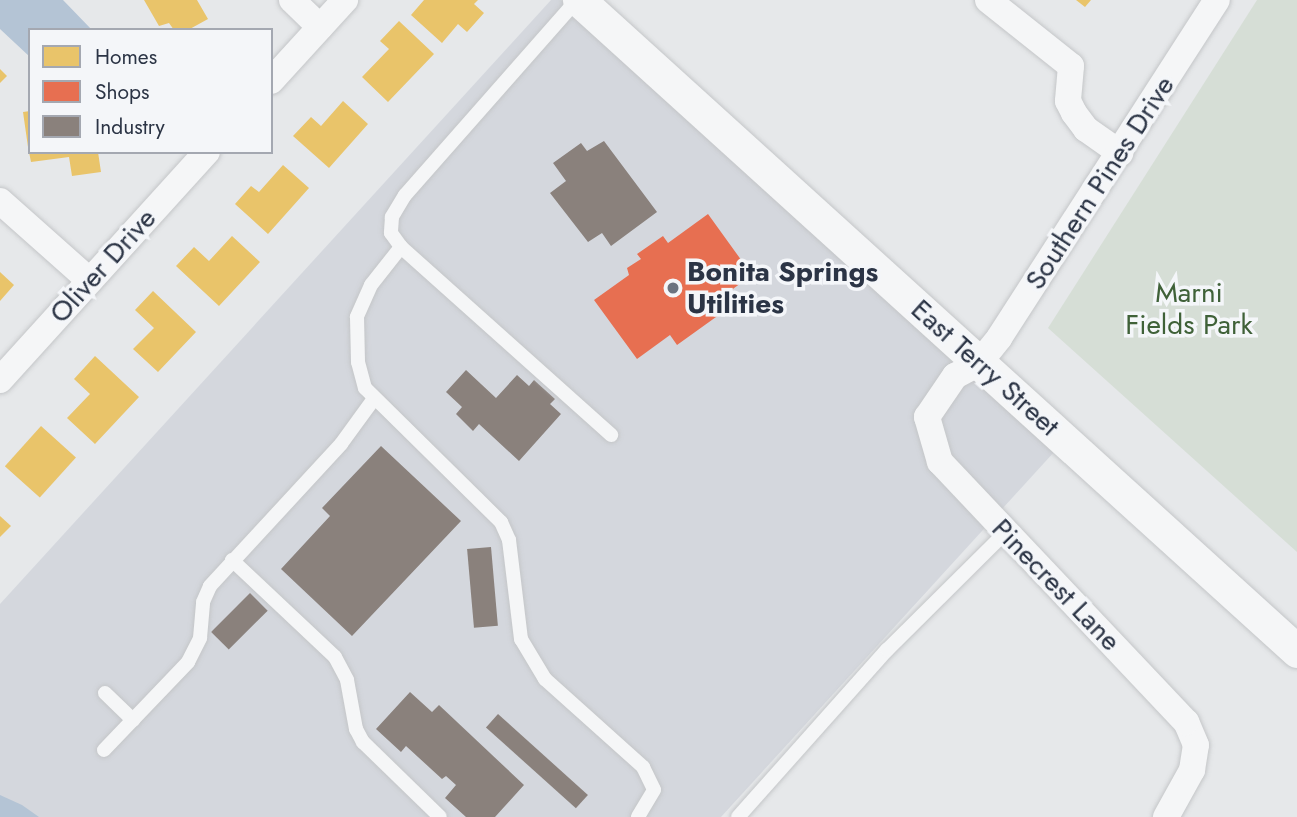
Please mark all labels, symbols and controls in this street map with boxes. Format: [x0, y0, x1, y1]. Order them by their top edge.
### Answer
legend [28, 28, 273, 154]
text: Homes [95, 42, 157, 72]
street label: Southern Pines Drive [1018, 70, 1182, 296]
text: Shops [95, 77, 149, 107]
text: Industry [95, 112, 165, 142]
street label: Oliver Drive [43, 202, 163, 330]
place label: Bonita Springs Utilities [687, 255, 878, 321]
park label: Marni Fields Park [1125, 276, 1253, 342]
marker: Bonita Springs Utilities [665, 280, 681, 296]
street label: East Terry Street [904, 293, 1066, 443]
street label: Pinecrest Lane [985, 512, 1127, 658]

